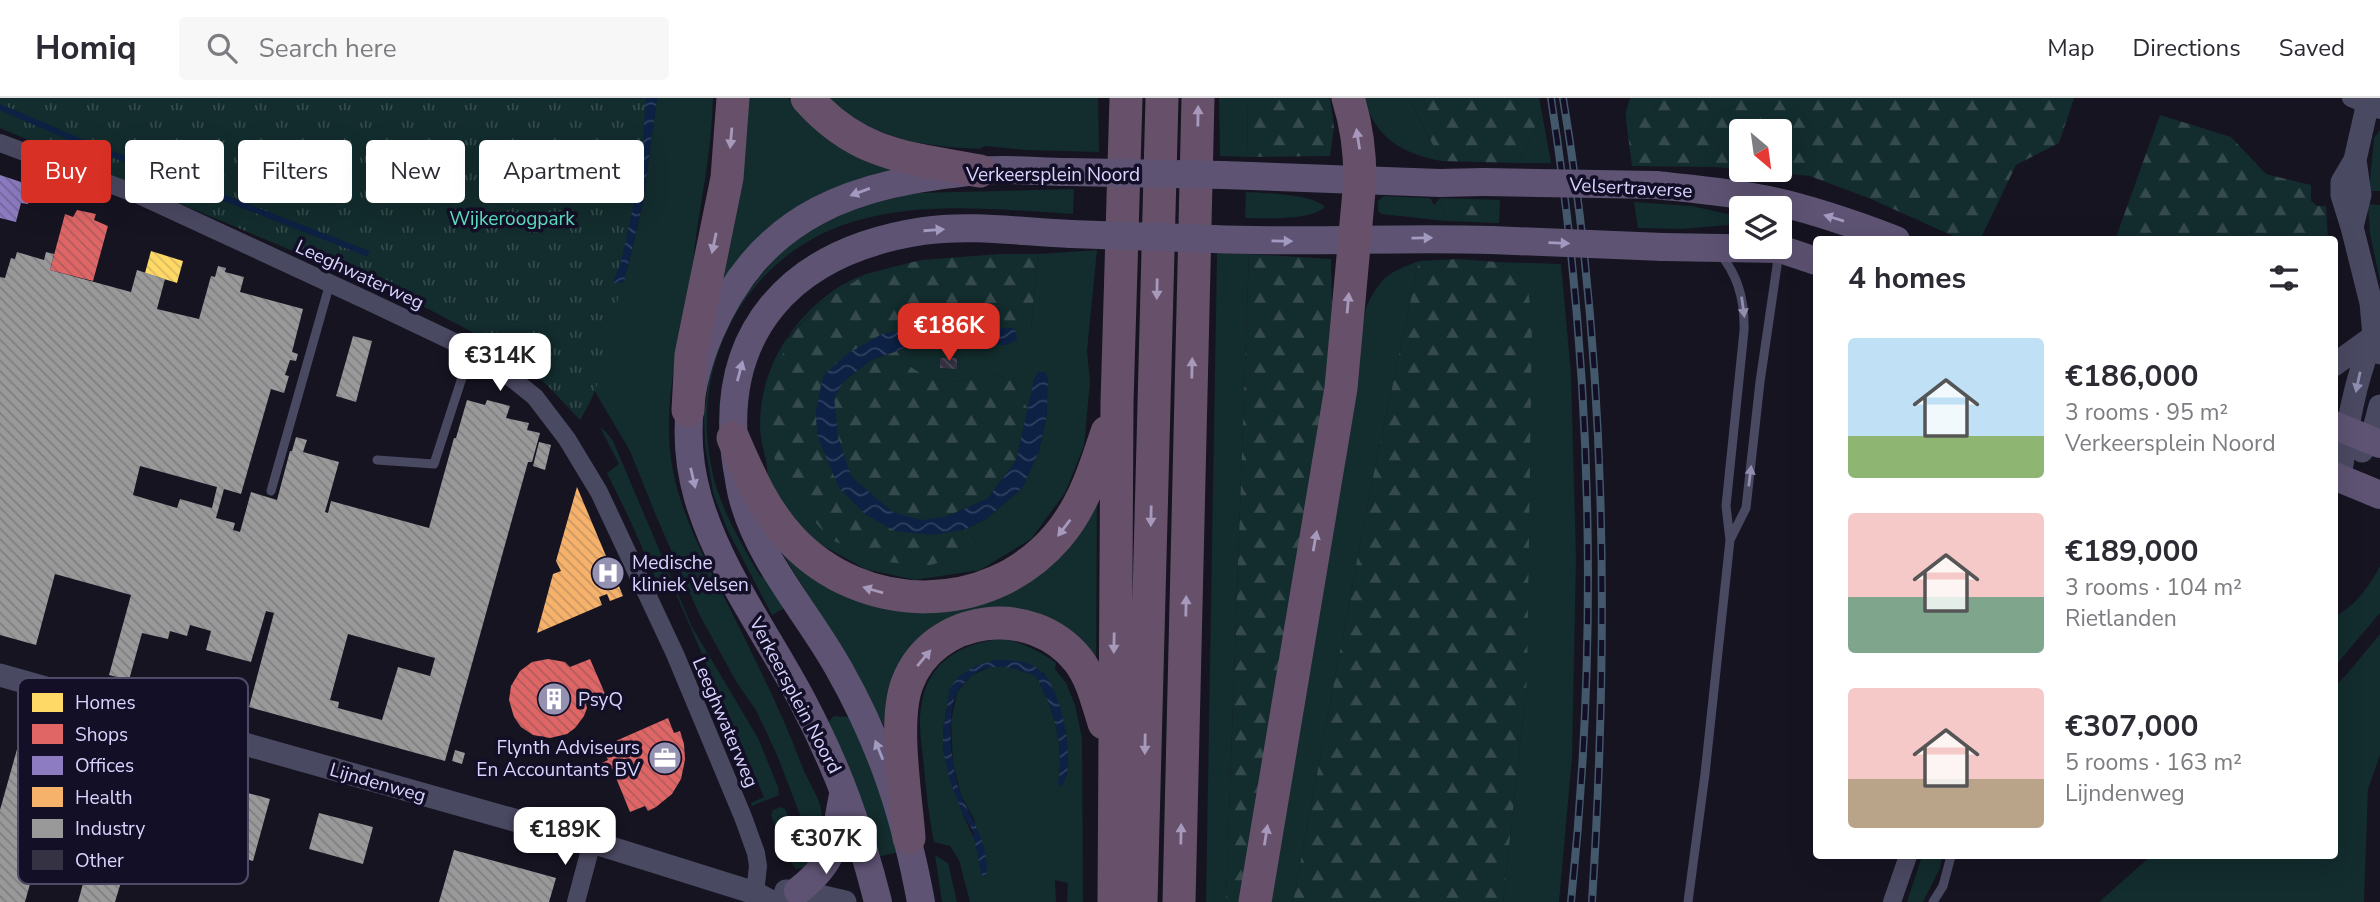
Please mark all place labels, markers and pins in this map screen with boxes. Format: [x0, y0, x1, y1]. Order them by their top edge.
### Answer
pin: €186K [900, 303, 998, 363]
pin: €314K [451, 334, 549, 393]
place label: Medische kliniek Velsen [632, 550, 749, 598]
hospital icon: Medische kliniek Velsen [589, 554, 627, 592]
building icon: PsyQ [535, 680, 573, 718]
place label: PsyQ [578, 687, 623, 713]
place label: Flynth Adviseurs En Accountants BV [476, 735, 641, 783]
office icon: Flynth Adviseurs En Accountants BV [646, 739, 684, 777]
pin: €189K [516, 808, 614, 867]
pin: €307K [777, 816, 875, 876]

